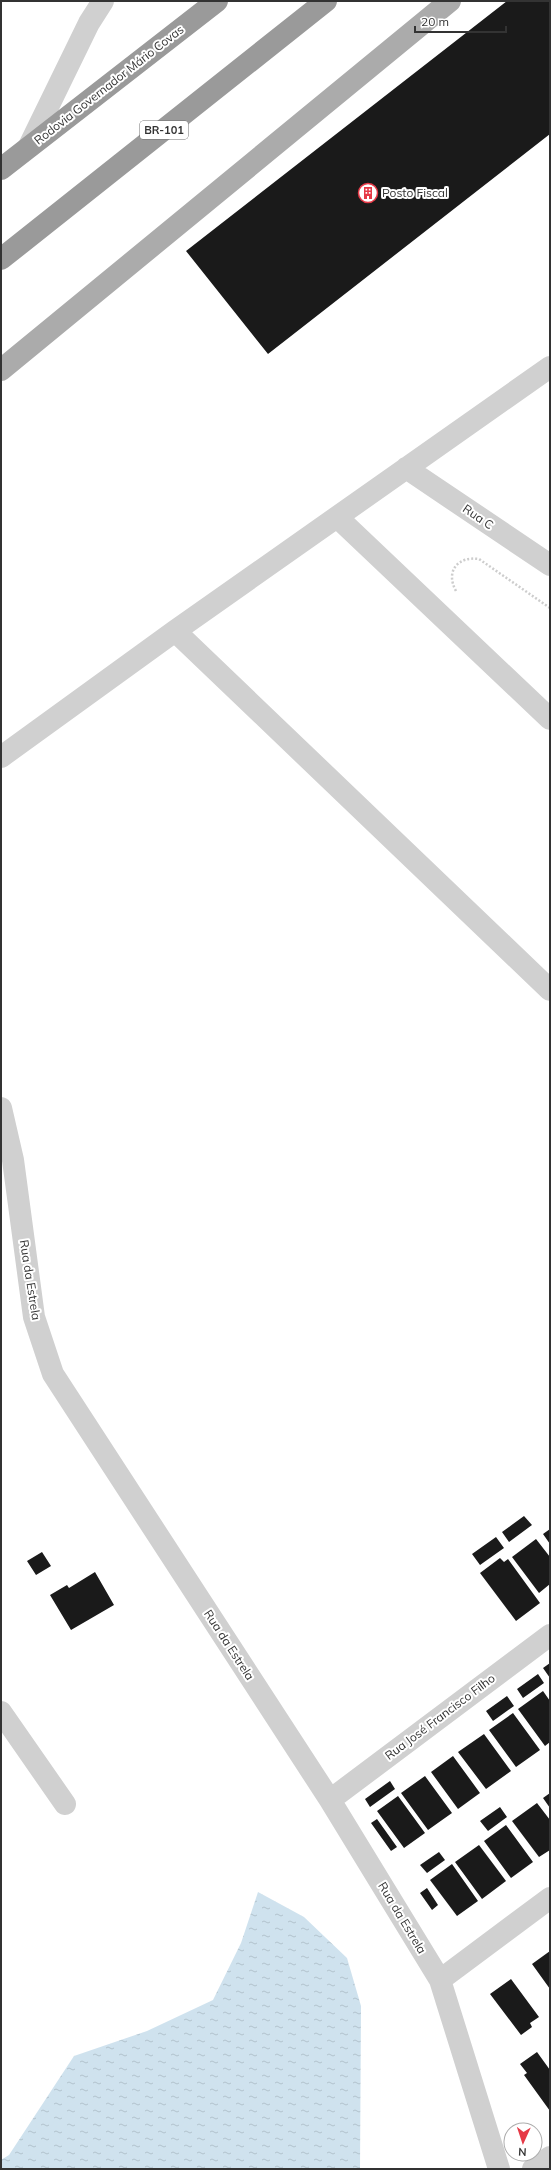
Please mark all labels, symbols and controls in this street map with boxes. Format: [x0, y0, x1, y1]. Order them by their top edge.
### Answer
scale bar [415, 8, 506, 34]
text: 20 m [421, 14, 449, 29]
street label: Rodovia Governador Mário Covas [31, 22, 186, 148]
road number: BR-101 [140, 121, 188, 139]
building icon: Posto Fiscal [357, 182, 379, 204]
place label: Posto Fiscal [382, 185, 448, 200]
street label: Rua C [460, 501, 496, 532]
street label: Rua da Estrela [17, 1239, 44, 1321]
street label: Rua da Estrela [201, 1607, 258, 1683]
street label: Rua José Francisco Filho [382, 1670, 498, 1763]
street label: Rua da Estrela [375, 1879, 430, 1956]
north arrow [503, 2122, 543, 2162]
text: N [518, 2145, 527, 2159]

